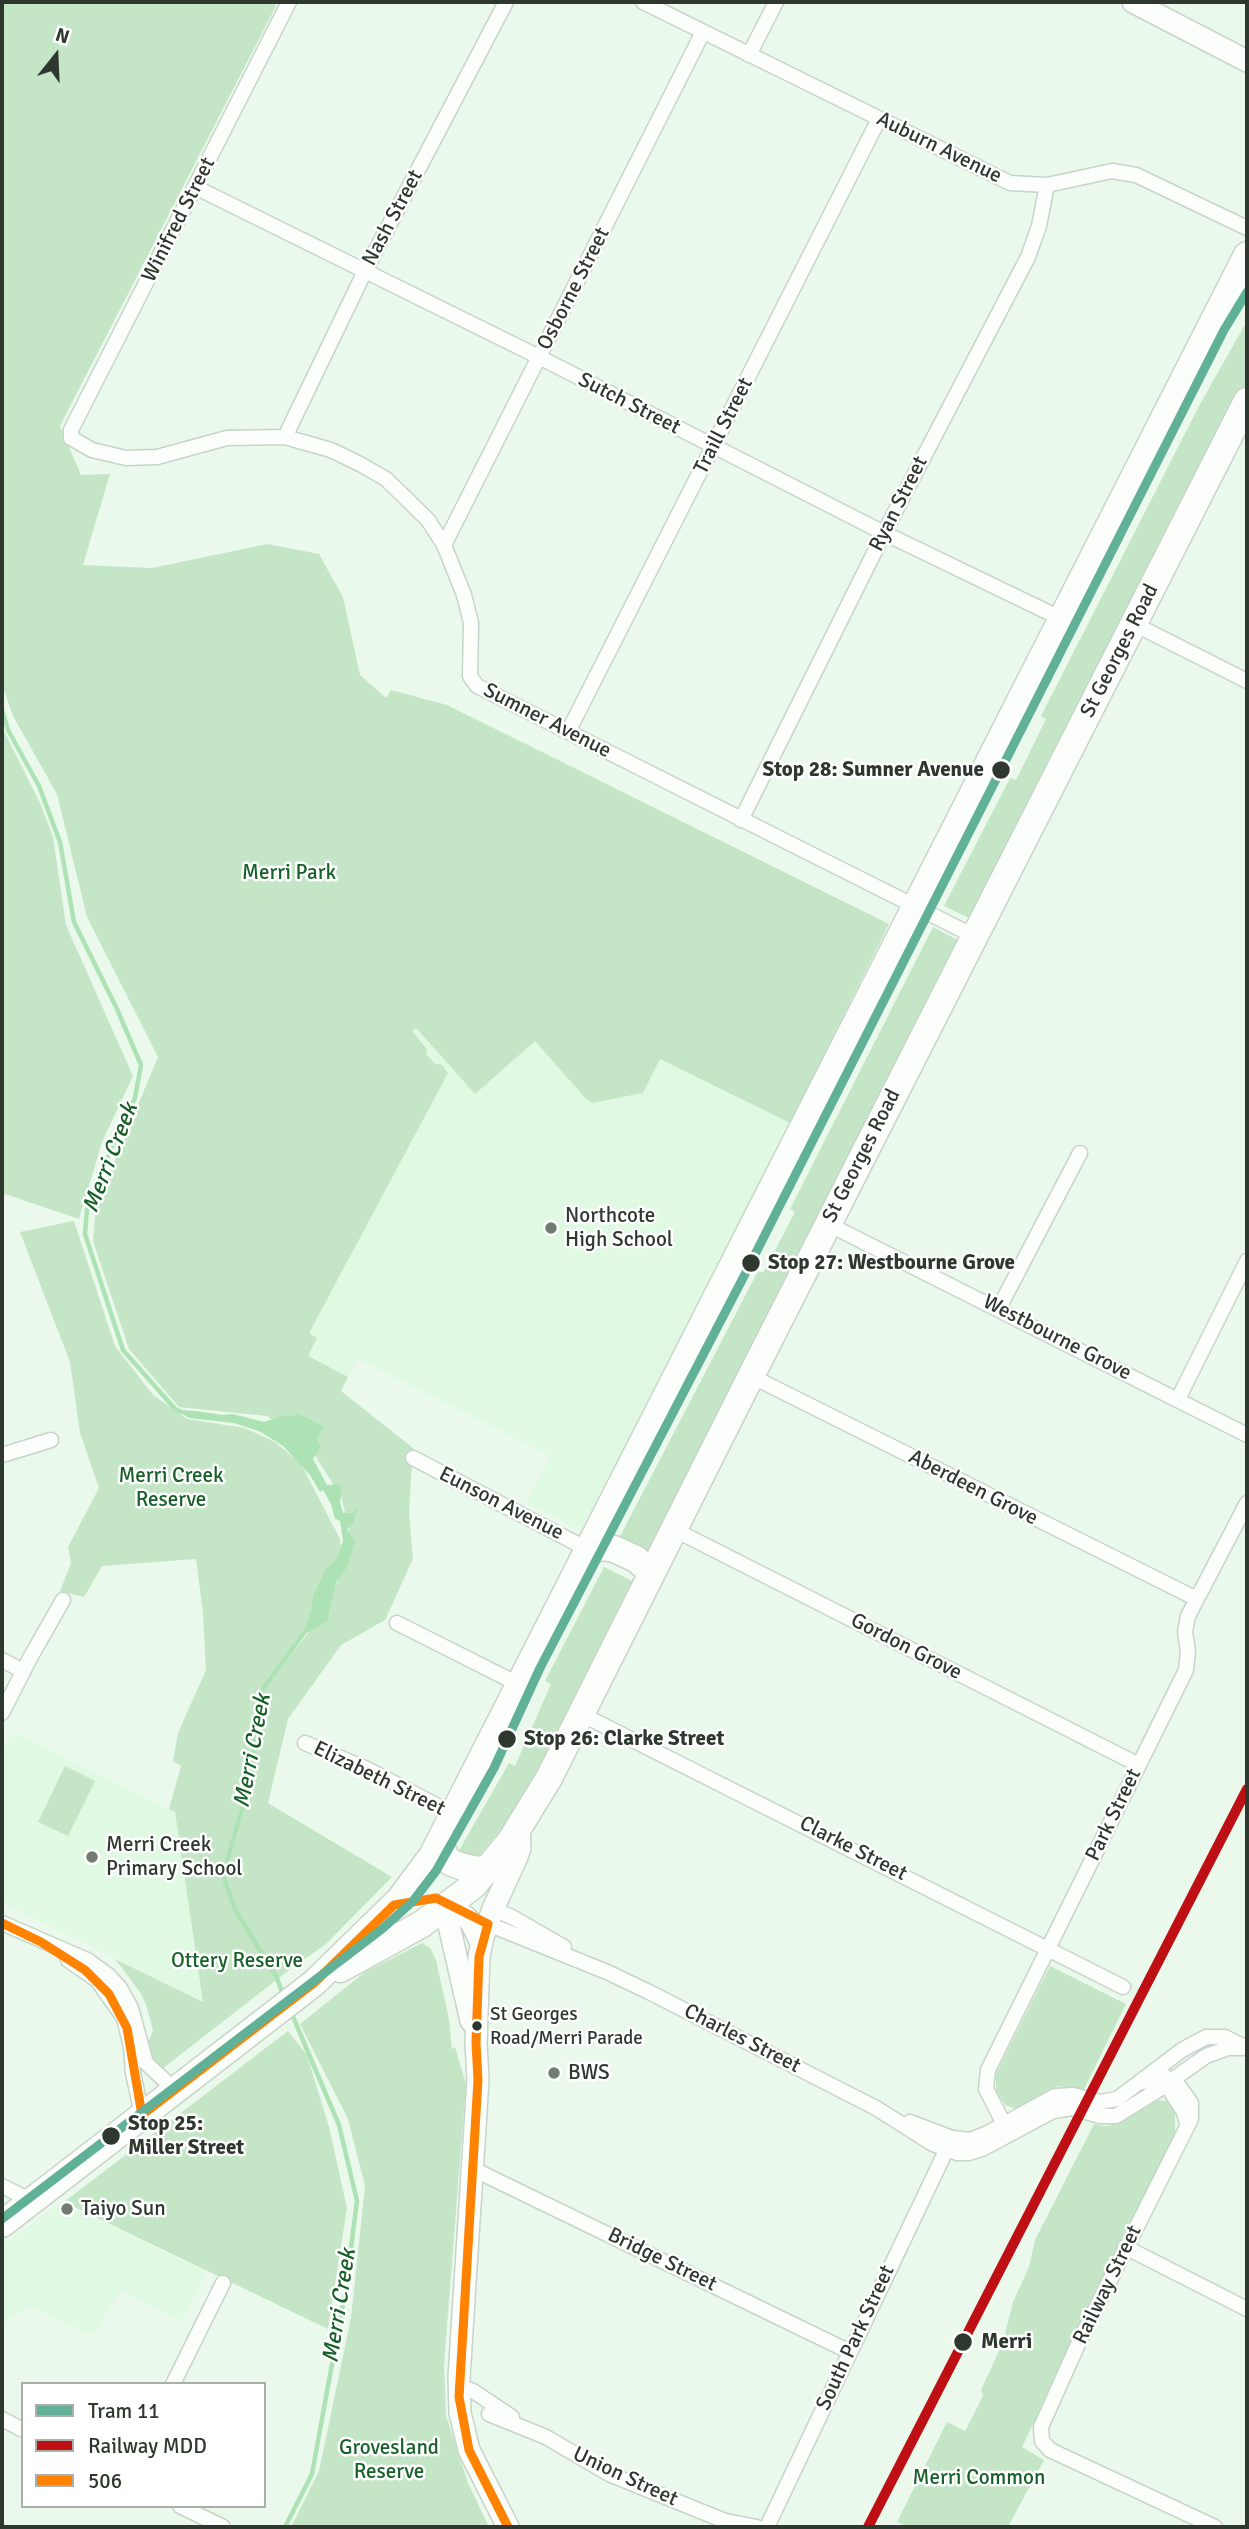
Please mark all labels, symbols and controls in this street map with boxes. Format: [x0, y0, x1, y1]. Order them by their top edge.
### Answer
north arrow [21, 21, 91, 91]
text: N [52, 23, 72, 49]
street label: Auburn Avenue [872, 107, 1006, 189]
street label: Winifred Street [137, 154, 221, 286]
street label: Nash Street [357, 166, 429, 270]
street label: Osborne Street [532, 224, 616, 354]
street label: Sutch Street [574, 368, 684, 440]
street label: Traill Street [689, 374, 759, 478]
street label: Ryan Street [864, 452, 934, 556]
street label: St Georges Road [1076, 580, 1164, 722]
street label: Sumner Avenue [479, 678, 615, 764]
place label: Stop 28: Sumner Avenue [762, 757, 984, 783]
marker: Stop 28: Sumner Avenue [990, 759, 1012, 781]
park label: Merri Park [242, 860, 336, 886]
street label: St Georges Road [818, 1085, 906, 1227]
water label: Merri Creek [77, 1099, 145, 1217]
place label: Northcote High School [565, 1203, 673, 1253]
marker: Northcote High School [543, 1220, 559, 1236]
place label: Stop 27: Westbourne Grove [768, 1250, 1015, 1276]
marker: Stop 27: Westbourne Grove [740, 1252, 762, 1274]
street label: Westbourne Grove [979, 1290, 1135, 1386]
street label: Aberdeen Grove [904, 1445, 1042, 1531]
street label: Eunson Avenue [434, 1462, 568, 1546]
park label: Merri Creek Reserve [118, 1463, 224, 1513]
street label: Gordon Grove [846, 1608, 966, 1686]
water label: Merri Creek [228, 1692, 278, 1810]
place label: Stop 26: Clarke Street [524, 1726, 724, 1752]
marker: Stop 26: Clarke Street [496, 1728, 518, 1750]
street label: Elizabeth Street [309, 1736, 449, 1822]
street label: Park Street [1081, 1765, 1147, 1865]
street label: Clarke Street [795, 1811, 911, 1887]
place label: Merri Creek Primary School [106, 1832, 242, 1882]
marker: Merri Creek Primary School [84, 1849, 100, 1865]
park label: Ottery Reserve [171, 1948, 303, 1974]
street label: Charles Street [679, 1999, 805, 2079]
place label: St Georges Road/Merri Parade [490, 2004, 643, 2048]
marker: St Georges Road/Merri Parade [470, 2019, 484, 2033]
place label: BWS [568, 2060, 610, 2086]
marker: BWS [546, 2065, 562, 2081]
place label: Stop 25: Miller Street [128, 2111, 244, 2161]
marker: Stop 25: Miller Street [100, 2125, 122, 2147]
place label: Taiyo Sun [81, 2196, 166, 2222]
marker: Taiyo Sun [59, 2201, 75, 2217]
street label: Railway Street [1068, 2221, 1148, 2349]
street label: Bridge Street [603, 2223, 721, 2297]
water label: Merri Creek [317, 2247, 363, 2365]
street label: South Park Street [811, 2261, 901, 2415]
place label: Merri [981, 2329, 1032, 2355]
marker: Merri [952, 2331, 974, 2353]
legend [21, 2382, 266, 2508]
text: Tram 11 [88, 2398, 160, 2424]
text: Railway MDD [88, 2433, 207, 2459]
park label: Grovesland Reserve [339, 2435, 439, 2485]
street label: Union Street [569, 2442, 681, 2512]
park label: Merri Common [913, 2465, 1045, 2491]
text: 506 [88, 2468, 122, 2494]

